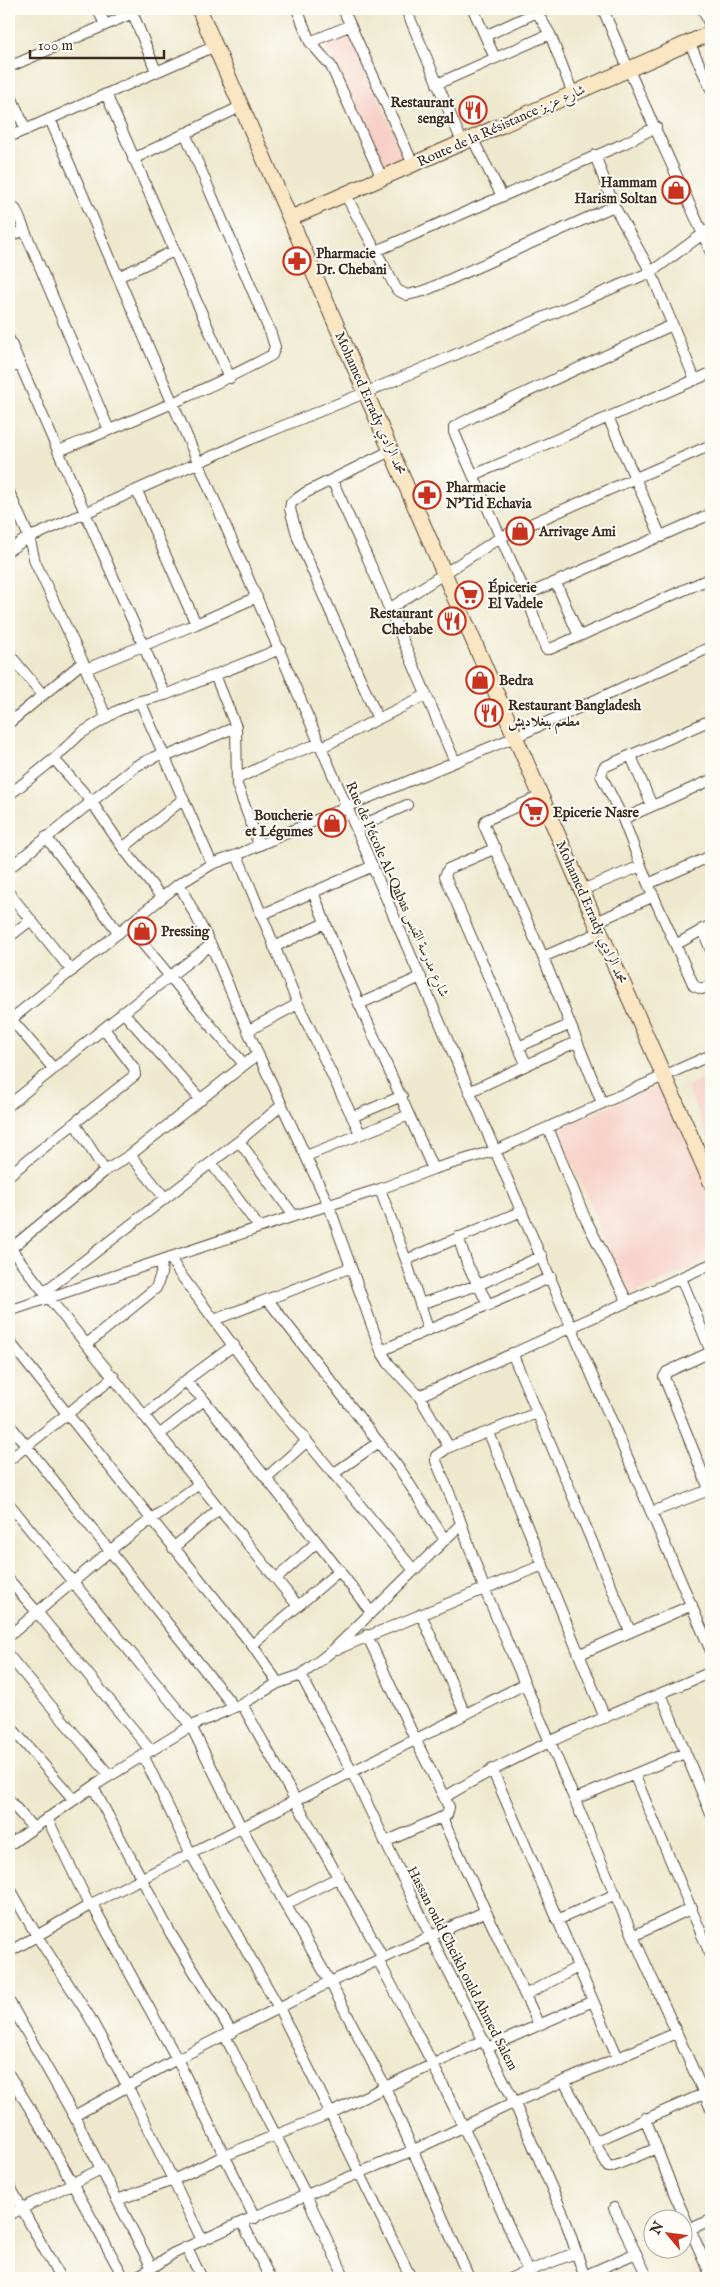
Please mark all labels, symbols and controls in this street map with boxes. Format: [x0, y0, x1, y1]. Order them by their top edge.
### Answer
scale bar [30, 28, 164, 60]
text: 100 m [38, 36, 74, 55]
street label: Route de la Résistance شارع عزيز [414, 81, 589, 173]
place label: Restaurant sengal [391, 94, 455, 128]
restaurant icon: Restaurant sengal [458, 95, 488, 125]
place label: Hammam Harism Soltan [574, 174, 658, 208]
shop icon: Hammam Harism Soltan [661, 175, 691, 205]
place label: Pharmacie Dr. Chebani [316, 245, 387, 279]
pharmacy icon: Pharmacie Dr. Chebani [282, 246, 312, 276]
street label: Mohamed Errady محمد الرادي [328, 329, 410, 479]
place label: Pharmacie N'Tid Echavia [445, 479, 533, 513]
pharmacy icon: Pharmacie N'Tid Echavia [412, 480, 442, 510]
shop icon: Arrivage Ami [505, 516, 535, 546]
place label: Arrivage Ami [538, 523, 616, 541]
place label: Épicerie El Vadele [488, 578, 544, 613]
supermarket icon: Épicerie El Vadele [454, 580, 484, 610]
place label: Restaurant Chebabe [370, 605, 434, 639]
restaurant icon: Restaurant Chebabe [437, 606, 467, 636]
shop icon: Bedra [465, 665, 495, 695]
place label: Bedra [499, 672, 534, 690]
place label: Restaurant Bangladesh مطعم بنغلاديش [508, 697, 642, 734]
restaurant icon: Restaurant Bangladesh مطعم بنغلاديش [474, 698, 504, 728]
street label: Rue de l'école Al-Qabas شارع مدرسة القبس [339, 779, 453, 1001]
supermarket icon: Epicerie Nasre [519, 797, 549, 827]
place label: Epicerie Nasre [553, 804, 640, 822]
place label: Boucherie et Légumes [245, 807, 314, 841]
shop icon: Boucherie et Légumes [317, 808, 347, 838]
street label: Mohamed Errady محمد الرادي [549, 838, 631, 988]
shop icon: Pressing [127, 916, 157, 946]
place label: Pressing [161, 923, 211, 941]
street label: Hassan ould Cheikh ould Ahmed Salem [403, 1863, 522, 2074]
north arrow [642, 2210, 692, 2260]
text: N [646, 2219, 668, 2239]

